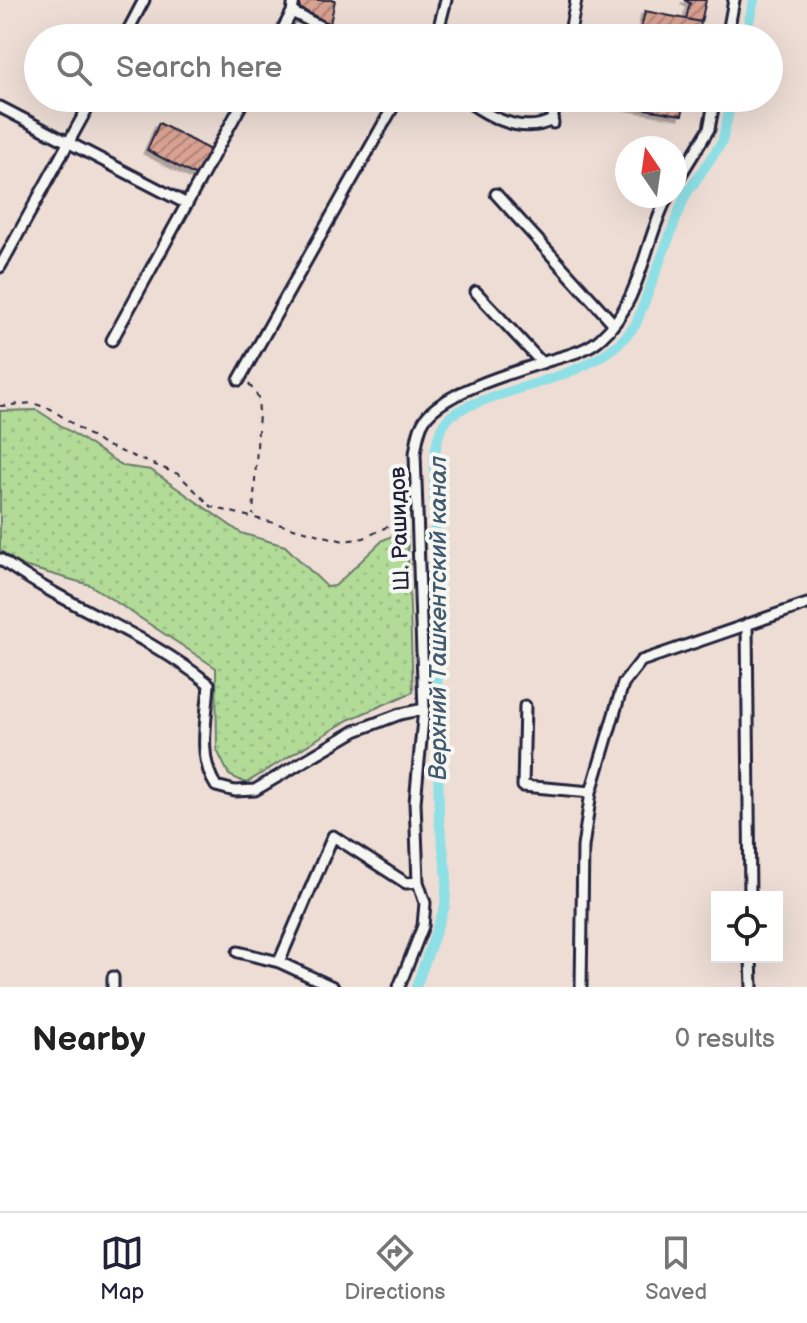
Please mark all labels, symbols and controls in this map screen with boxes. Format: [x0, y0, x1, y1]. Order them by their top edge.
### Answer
search box [24, 24, 783, 112]
icon: search [52, 46, 96, 90]
text: Search here [116, 50, 282, 86]
north arrow [615, 136, 687, 208]
water label: Верхний Ташкентский канал [424, 456, 453, 780]
street label: Ш. Рашидов [384, 466, 416, 591]
map controls [711, 891, 783, 963]
button: locate [711, 891, 783, 963]
text: Nearby [32, 1019, 146, 1060]
text: 0 results [675, 1024, 775, 1055]
tab: Map [100, 1231, 144, 1306]
tab: Directions [344, 1231, 445, 1306]
tab: Saved [645, 1231, 707, 1306]

